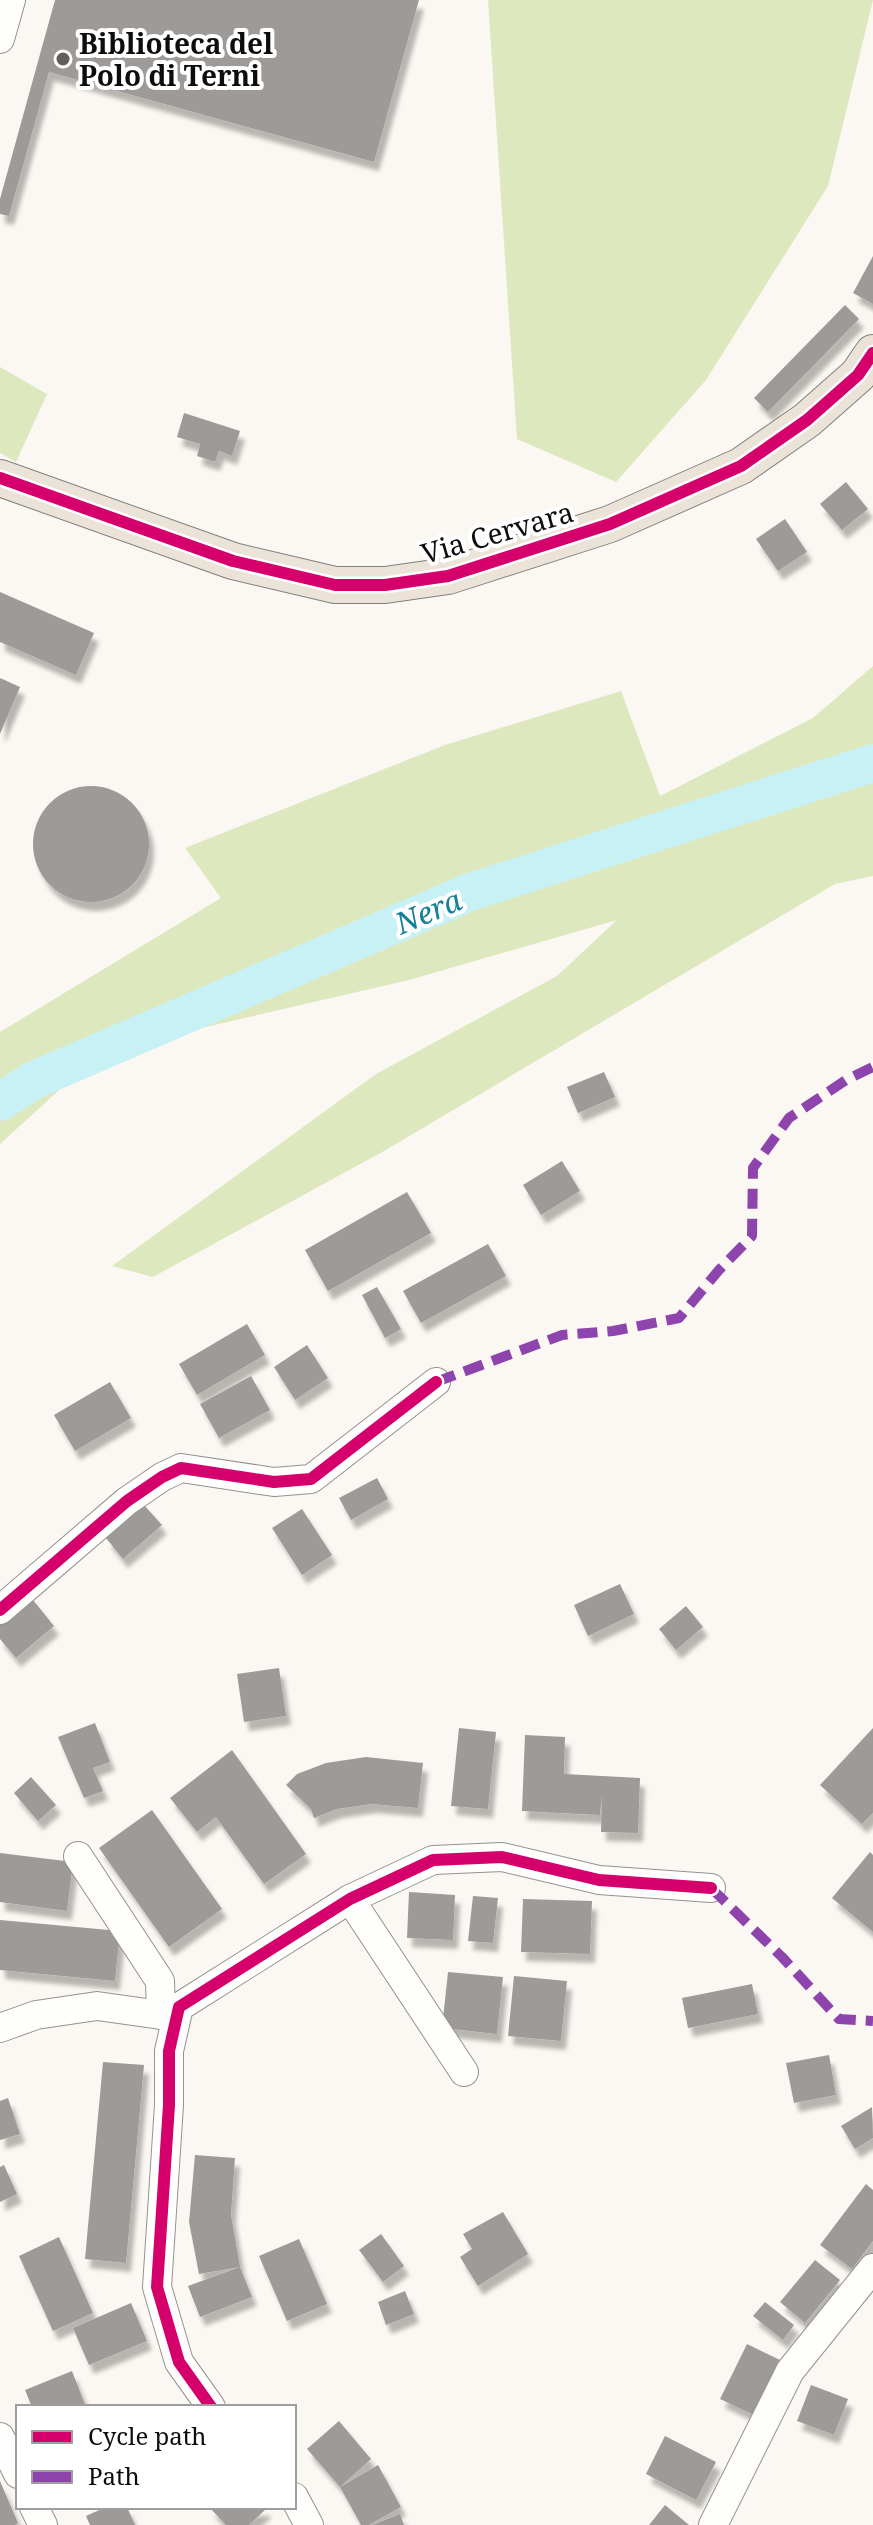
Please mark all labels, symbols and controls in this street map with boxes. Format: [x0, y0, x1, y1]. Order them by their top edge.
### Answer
place label: Biblioteca del Polo di Terni [79, 24, 273, 94]
marker: Biblioteca del Polo di Terni [54, 50, 72, 68]
street label: Via Cervara [416, 492, 578, 572]
water label: Nera [388, 879, 468, 944]
legend [16, 2405, 296, 2509]
text: Cycle path [88, 2419, 207, 2452]
text: Path [88, 2459, 140, 2492]

